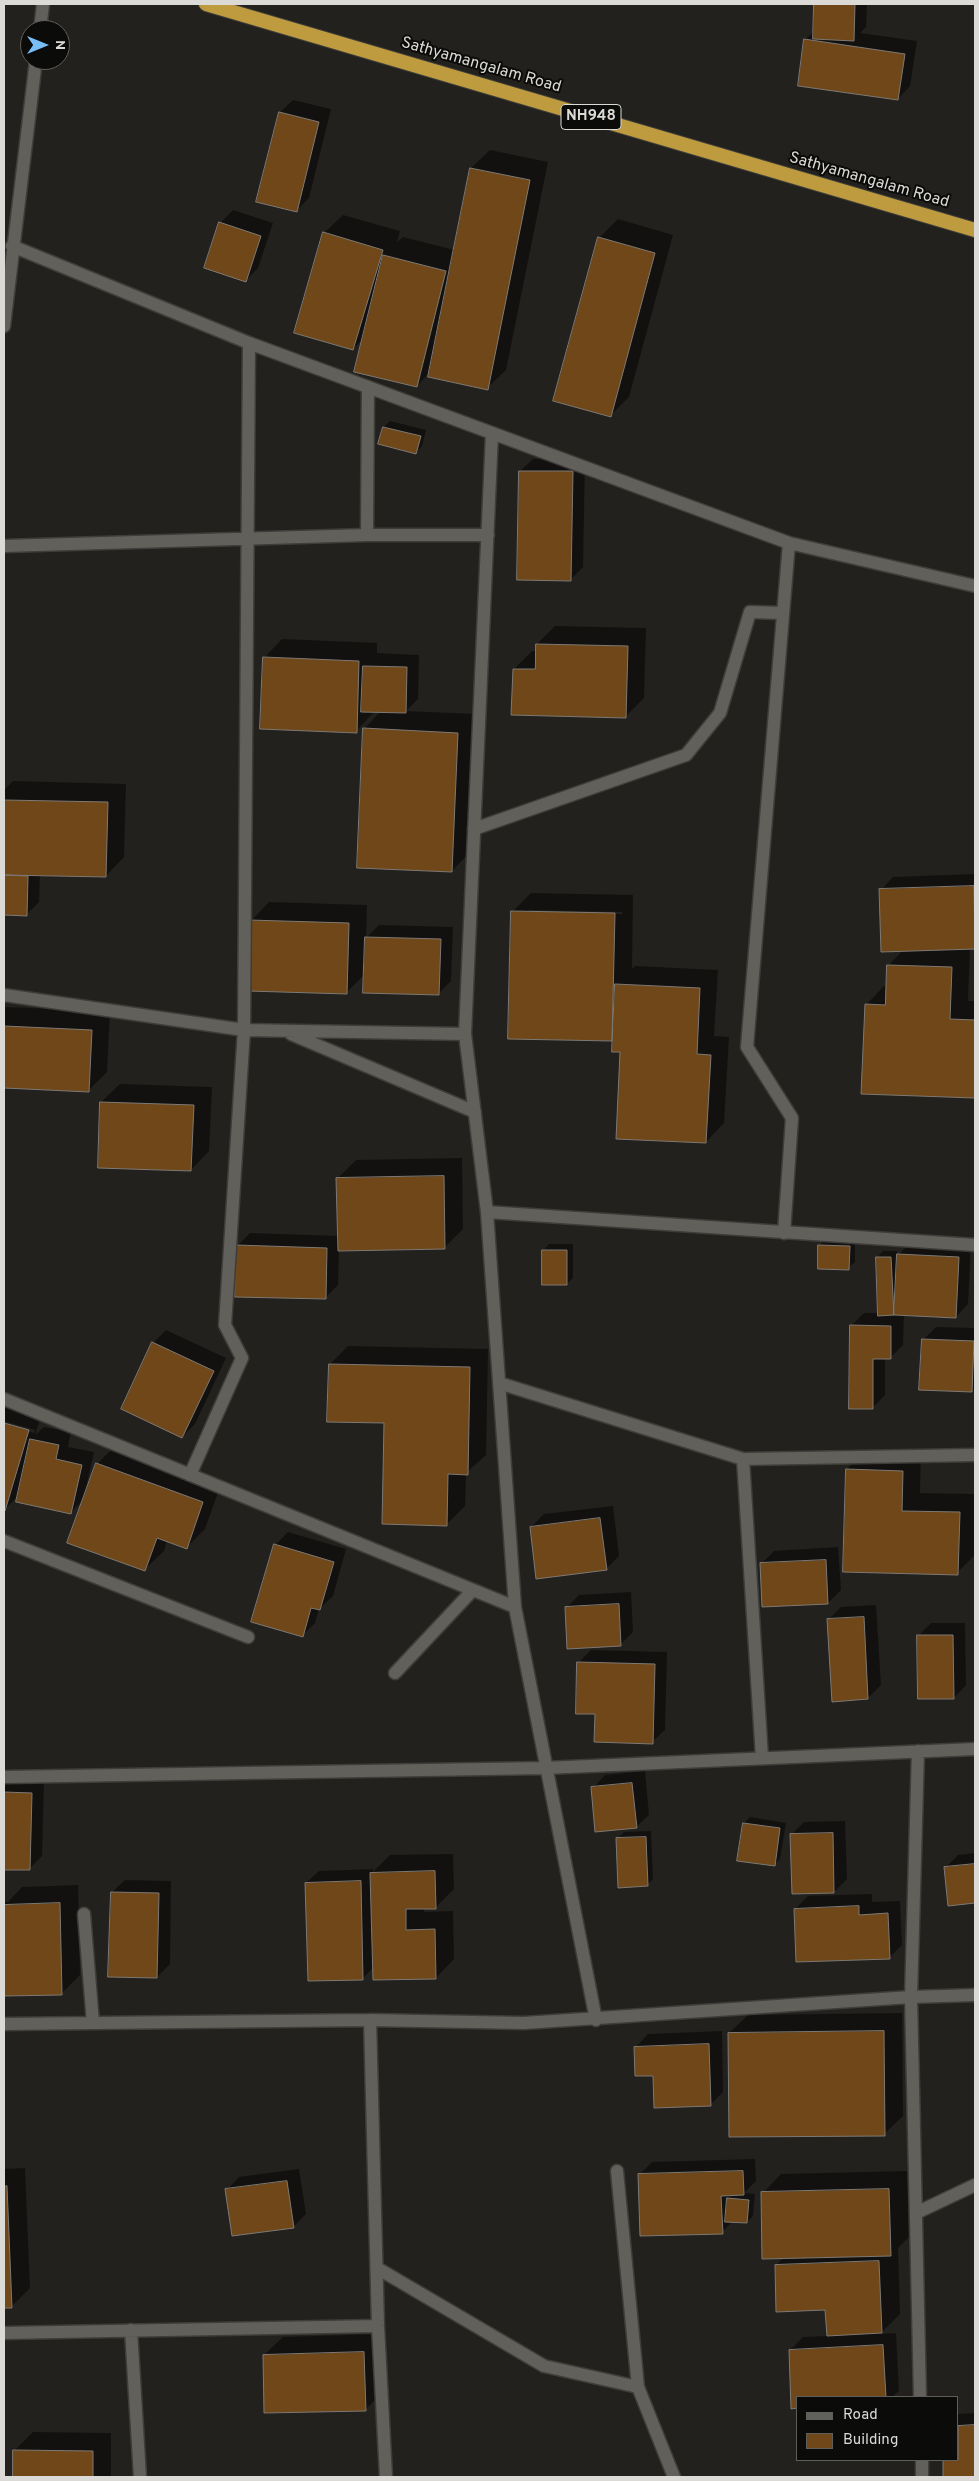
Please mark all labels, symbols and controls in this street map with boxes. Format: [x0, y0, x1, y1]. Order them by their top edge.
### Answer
north arrow [20, 20, 70, 70]
street label: Sathyamangalam Road [399, 34, 563, 98]
text: N [51, 40, 68, 50]
road number: NH948 [561, 104, 621, 130]
street label: Sathyamangalam Road [787, 149, 951, 213]
legend [796, 2396, 959, 2461]
text: Road [843, 2406, 878, 2425]
text: Building [843, 2431, 898, 2450]

